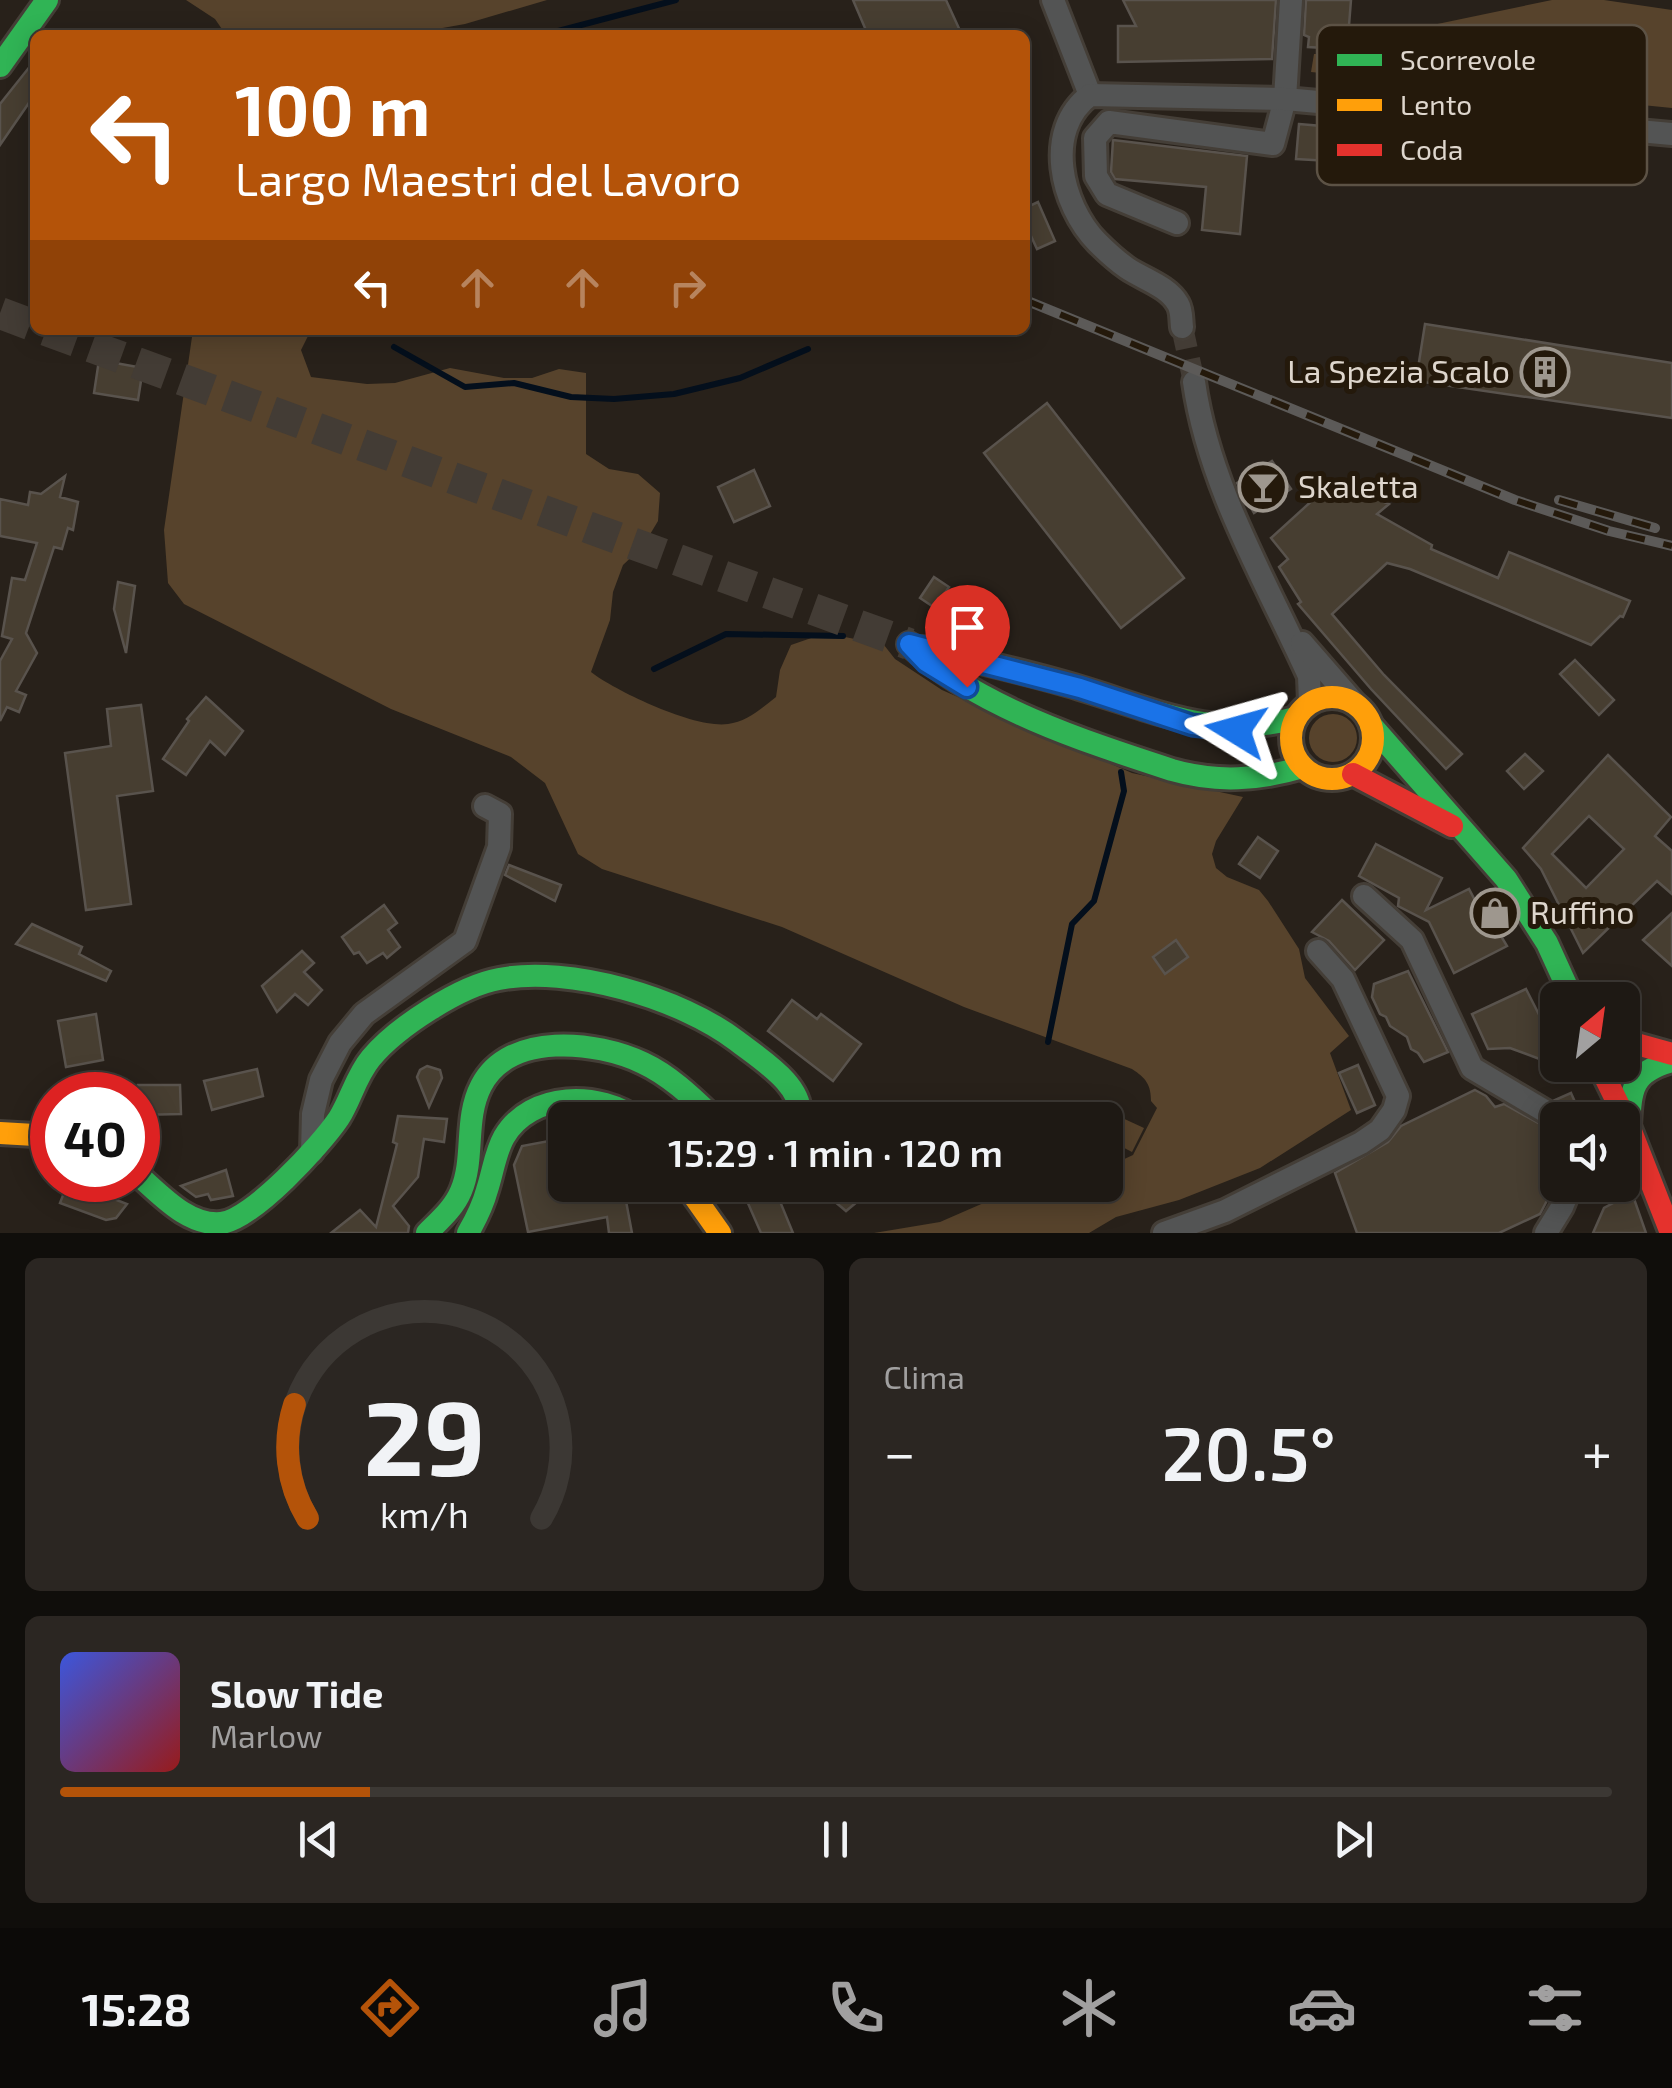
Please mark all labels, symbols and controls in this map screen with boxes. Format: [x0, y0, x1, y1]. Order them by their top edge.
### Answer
legend [1317, 25, 1647, 185]
text: Scorrevole [1400, 42, 1536, 76]
text: 100 m [235, 66, 430, 150]
icon: left [70, 70, 200, 200]
text: Lento [1400, 87, 1472, 121]
text: Coda [1400, 132, 1463, 166]
text: Largo Maestri del Lavoro [235, 151, 741, 205]
icon: left [345, 260, 400, 315]
icon: ahead [450, 260, 505, 315]
icon: ahead [555, 260, 610, 315]
icon: right [660, 260, 715, 315]
building icon: La Spezia Scalo [1519, 346, 1571, 398]
place label: La Spezia Scalo [1287, 351, 1510, 389]
bar icon: Skaletta [1237, 461, 1289, 513]
place label: Skaletta [1298, 466, 1418, 504]
pin [925, 585, 1010, 688]
icon: arrive [940, 600, 995, 655]
position arrow [1184, 678, 1288, 782]
shop icon: Ruffino [1469, 887, 1521, 939]
place label: Ruffino [1530, 892, 1635, 930]
north arrow [1540, 982, 1640, 1082]
map controls [1540, 982, 1640, 1202]
speed limit sign: 40 [30, 1072, 160, 1202]
button: sound [1540, 1102, 1640, 1202]
text: 15:29 · 1 min · 120 m [668, 1129, 1003, 1175]
text: Clima [884, 1357, 965, 1395]
text: 29 [363, 1372, 485, 1497]
text: 20.5° [1161, 1406, 1336, 1496]
text: − [884, 1418, 916, 1484]
text: + [1582, 1418, 1612, 1484]
text: km/h [380, 1492, 469, 1535]
text: Slow Tide [210, 1670, 383, 1716]
text: Marlow [210, 1716, 322, 1754]
icon: previous [291, 1812, 346, 1867]
icon: pause [808, 1812, 863, 1867]
icon: next [1326, 1812, 1381, 1867]
icon: directions [355, 1973, 425, 2043]
icon: music [588, 1973, 658, 2043]
icon: phone [821, 1973, 891, 2043]
icon: climate [1054, 1973, 1124, 2043]
icon: car [1287, 1973, 1357, 2043]
icon: filters [1520, 1973, 1590, 2043]
text: 15:28 [82, 1981, 192, 2035]

